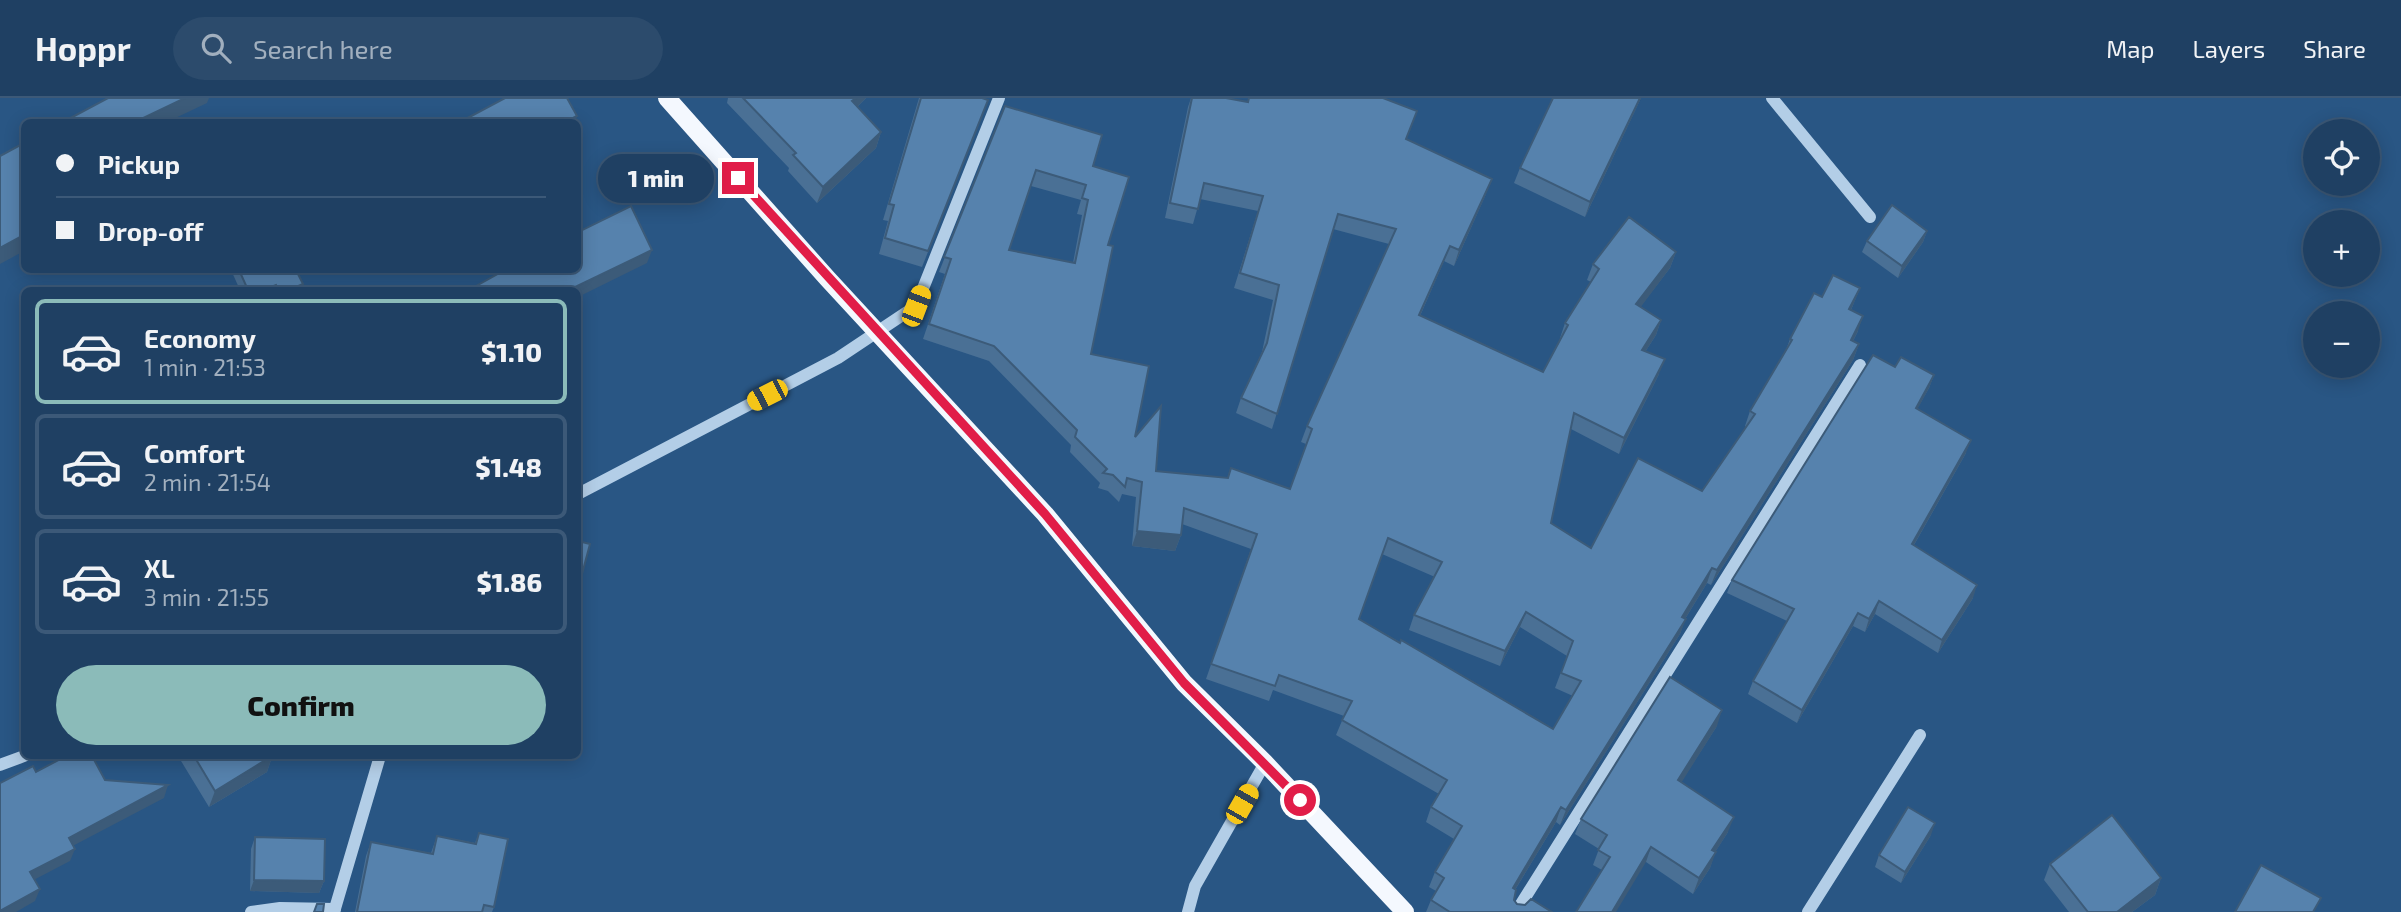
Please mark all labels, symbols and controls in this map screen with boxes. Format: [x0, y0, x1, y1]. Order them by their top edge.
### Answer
search box [173, 17, 663, 80]
text: Hoppr [35, 28, 131, 68]
icon: search [197, 29, 235, 67]
text: Search here [253, 33, 393, 64]
text: Map [2106, 34, 2154, 63]
text: Layers [2192, 34, 2265, 63]
text: Share [2303, 34, 2366, 63]
map controls [2303, 119, 2380, 378]
button: locate [2303, 119, 2380, 196]
text: Pickup [98, 148, 180, 179]
callout: 1 min [598, 154, 714, 202]
route end [722, 162, 754, 194]
text: 1 min [628, 164, 684, 192]
button: + [2303, 210, 2380, 287]
text: Drop-off [98, 215, 203, 246]
car [899, 283, 934, 329]
button: − [2303, 301, 2380, 378]
icon: car [60, 320, 123, 383]
text: Economy [144, 322, 256, 353]
text: $1.10 [481, 336, 542, 367]
text: 1 min · 21:53 [144, 353, 266, 381]
car [744, 376, 791, 414]
icon: car [60, 435, 123, 498]
text: Comfort [144, 437, 245, 468]
text: $1.48 [475, 451, 542, 482]
text: 2 min · 21:54 [144, 468, 271, 496]
icon: car [60, 550, 123, 613]
text: XL [144, 552, 175, 583]
text: $1.86 [476, 566, 542, 597]
text: 3 min · 21:55 [144, 583, 269, 611]
button: Confirm [56, 665, 546, 745]
car [1223, 781, 1262, 827]
route start [1284, 784, 1316, 816]

